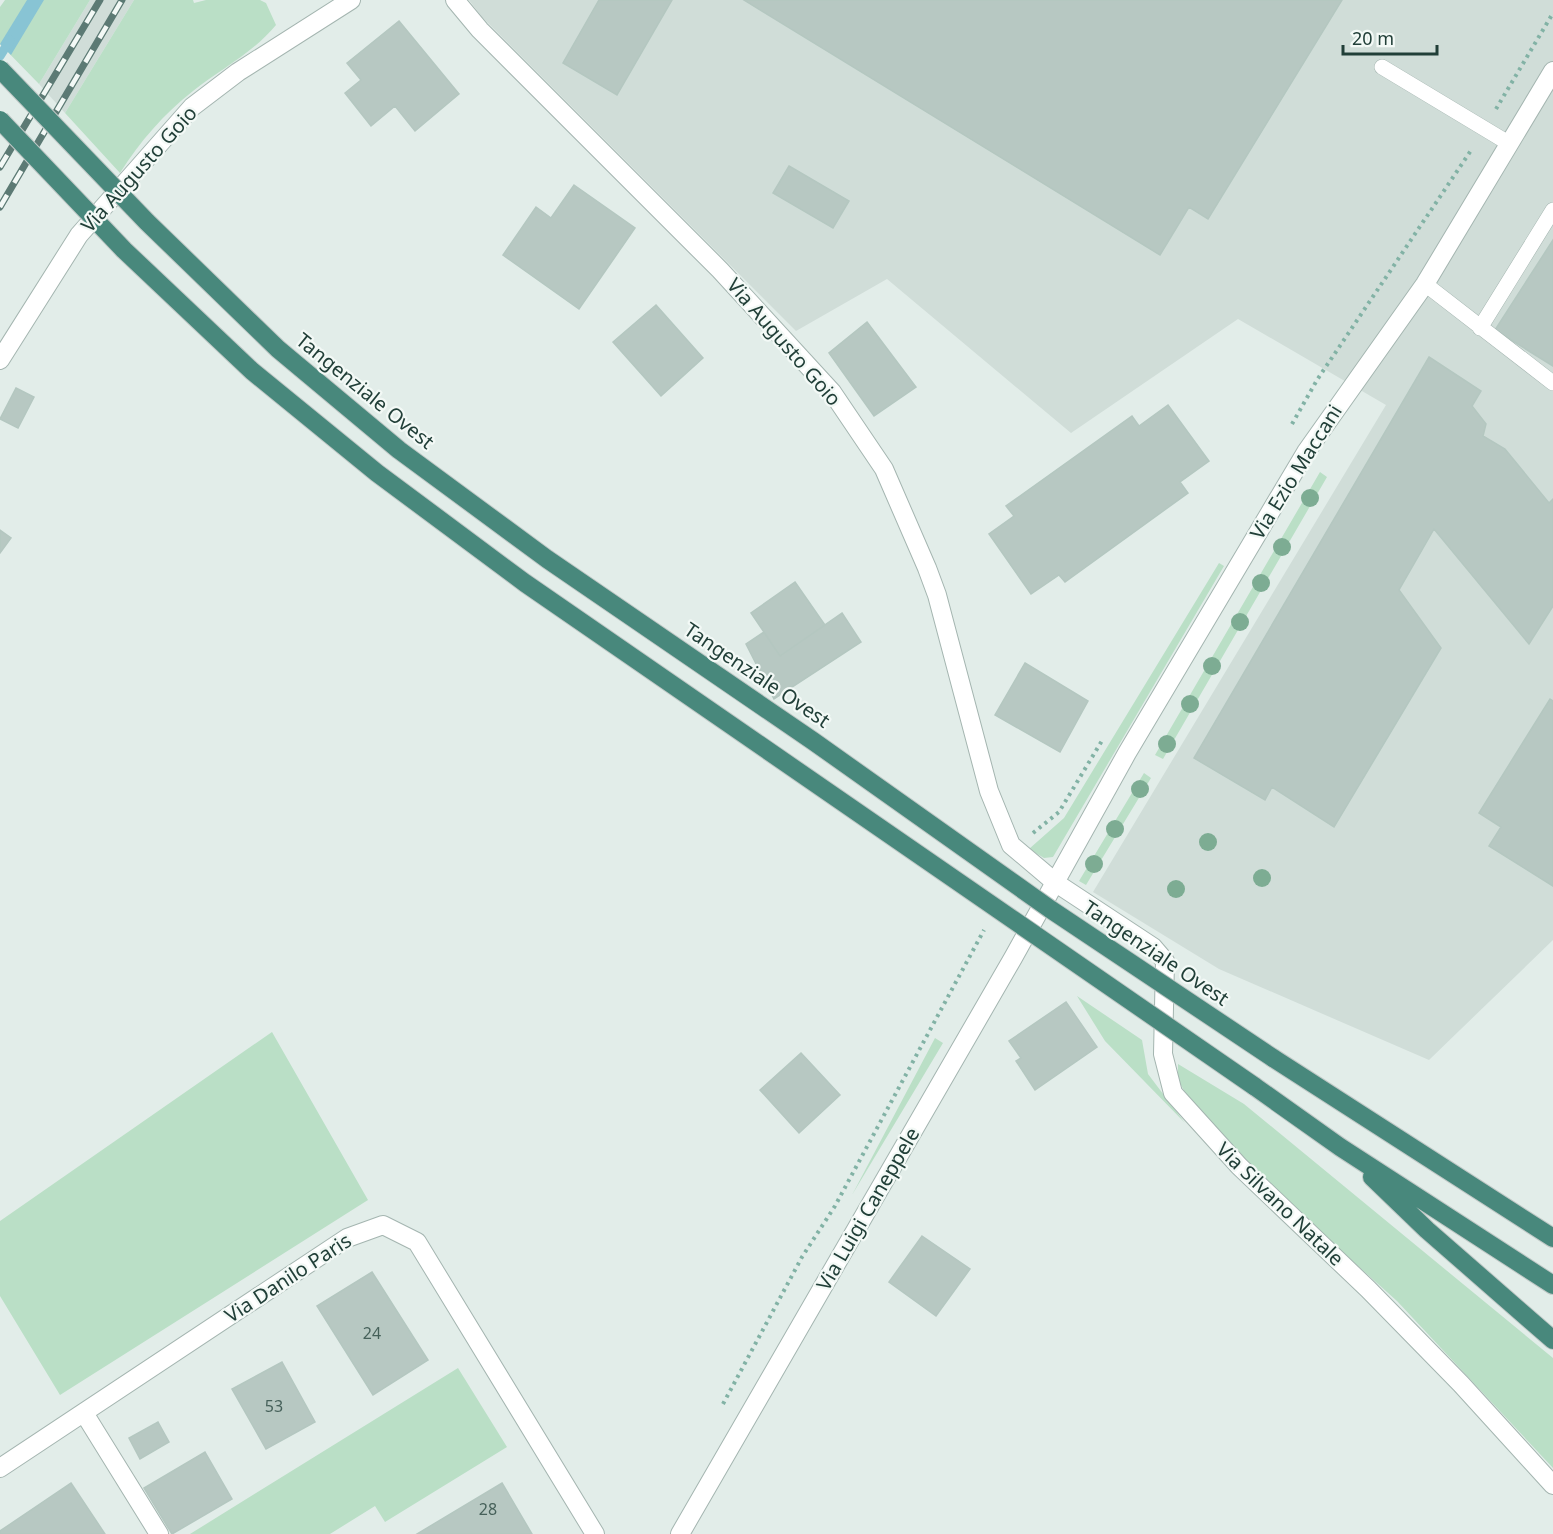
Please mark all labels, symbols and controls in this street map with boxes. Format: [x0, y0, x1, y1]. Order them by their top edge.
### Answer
scale bar [1343, 18, 1438, 56]
text: 20 m [1352, 26, 1394, 50]
street label: Via Augusto Goio [75, 100, 203, 238]
street label: Via Augusto Goio [721, 272, 848, 411]
street label: Tangenziale Ovest [291, 327, 440, 455]
street label: Via Ezio Maccani [1243, 399, 1348, 544]
street label: Tangenziale Ovest [679, 616, 835, 733]
street label: Tangenziale Ovest [1078, 894, 1234, 1011]
street label: Via Luigi Caneppele [810, 1122, 925, 1295]
street label: Via Silvano Natale [1211, 1136, 1350, 1271]
street label: Via Danilo Paris [219, 1227, 356, 1329]
house number: 24 [363, 1322, 381, 1344]
house number: 53 [265, 1395, 283, 1417]
house number: 28 [479, 1498, 497, 1520]

